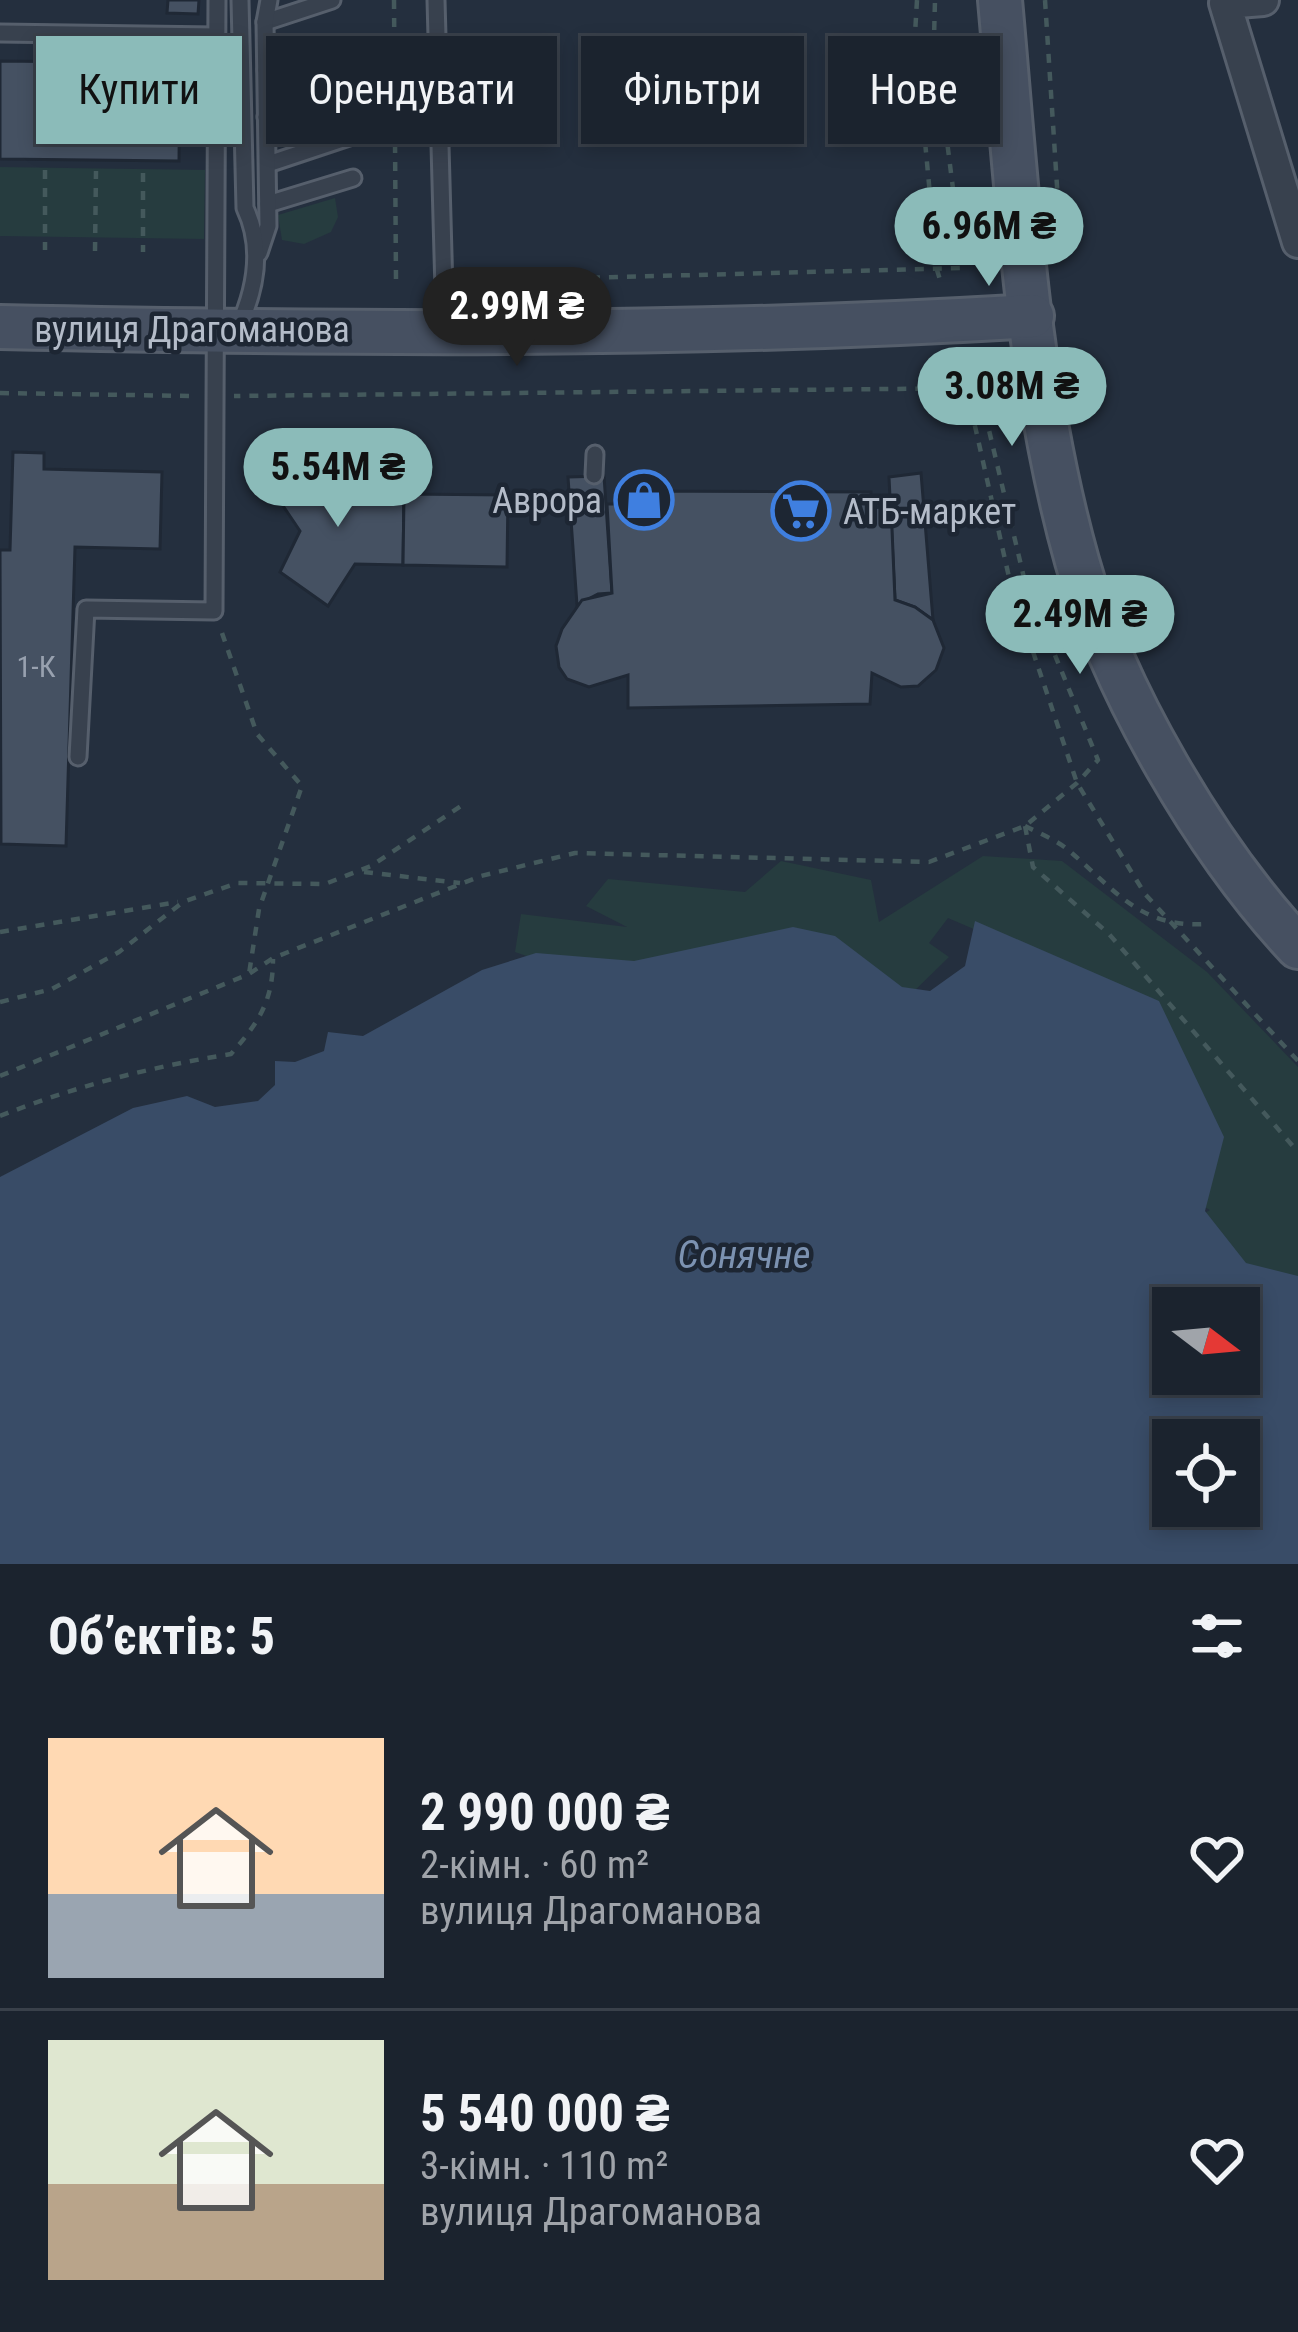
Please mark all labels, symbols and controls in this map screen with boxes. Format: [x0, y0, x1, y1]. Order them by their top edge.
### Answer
chip: Купити [36, 36, 242, 144]
chip: Орендувати [266, 36, 557, 144]
chip: Фільтри [581, 36, 804, 144]
chip: Нове [828, 36, 1000, 144]
pin: 6.96M ₴ [878, 187, 1100, 289]
text: 6.96M ₴ [921, 203, 1057, 249]
pin: 2.99M ₴ [406, 267, 628, 369]
text: 2.99M ₴ [449, 283, 585, 329]
street label: вулиця Драгоманова [34, 309, 350, 351]
pin: 3.08M ₴ [901, 347, 1123, 449]
text: 3.08M ₴ [944, 363, 1080, 409]
pin: 5.54M ₴ [227, 428, 449, 530]
text: 5.54M ₴ [270, 444, 406, 490]
shop icon: Аврора [613, 469, 675, 531]
place label: Аврора [492, 480, 602, 522]
supermarket icon: АТБ-маркет [770, 480, 832, 542]
place label: АТБ-маркет [843, 491, 1016, 533]
pin: 2.49M ₴ [969, 575, 1191, 677]
text: 2.49M ₴ [1012, 591, 1148, 637]
house number: 1-К [16, 649, 56, 684]
water label: Сонячне [677, 1232, 811, 1278]
north arrow [1152, 1287, 1260, 1395]
map controls [1152, 1287, 1260, 1527]
button: locate [1152, 1419, 1260, 1527]
icon: filters [1184, 1603, 1250, 1669]
text: Об’єктів: 5 [48, 1607, 275, 1666]
text: 2 990 000 ₴ [420, 1783, 670, 1842]
icon: home [144, 1786, 288, 1930]
icon: heart [1184, 1825, 1250, 1891]
text: 2-кімн. · 60 m² [420, 1842, 649, 1888]
text: вулиця Драгоманова [420, 1888, 762, 1934]
text: 5 540 000 ₴ [420, 2084, 670, 2143]
icon: home [144, 2088, 288, 2232]
icon: heart [1184, 2127, 1250, 2193]
text: 3-кімн. · 110 m² [420, 2143, 668, 2189]
text: вулиця Драгоманова [420, 2189, 762, 2235]

